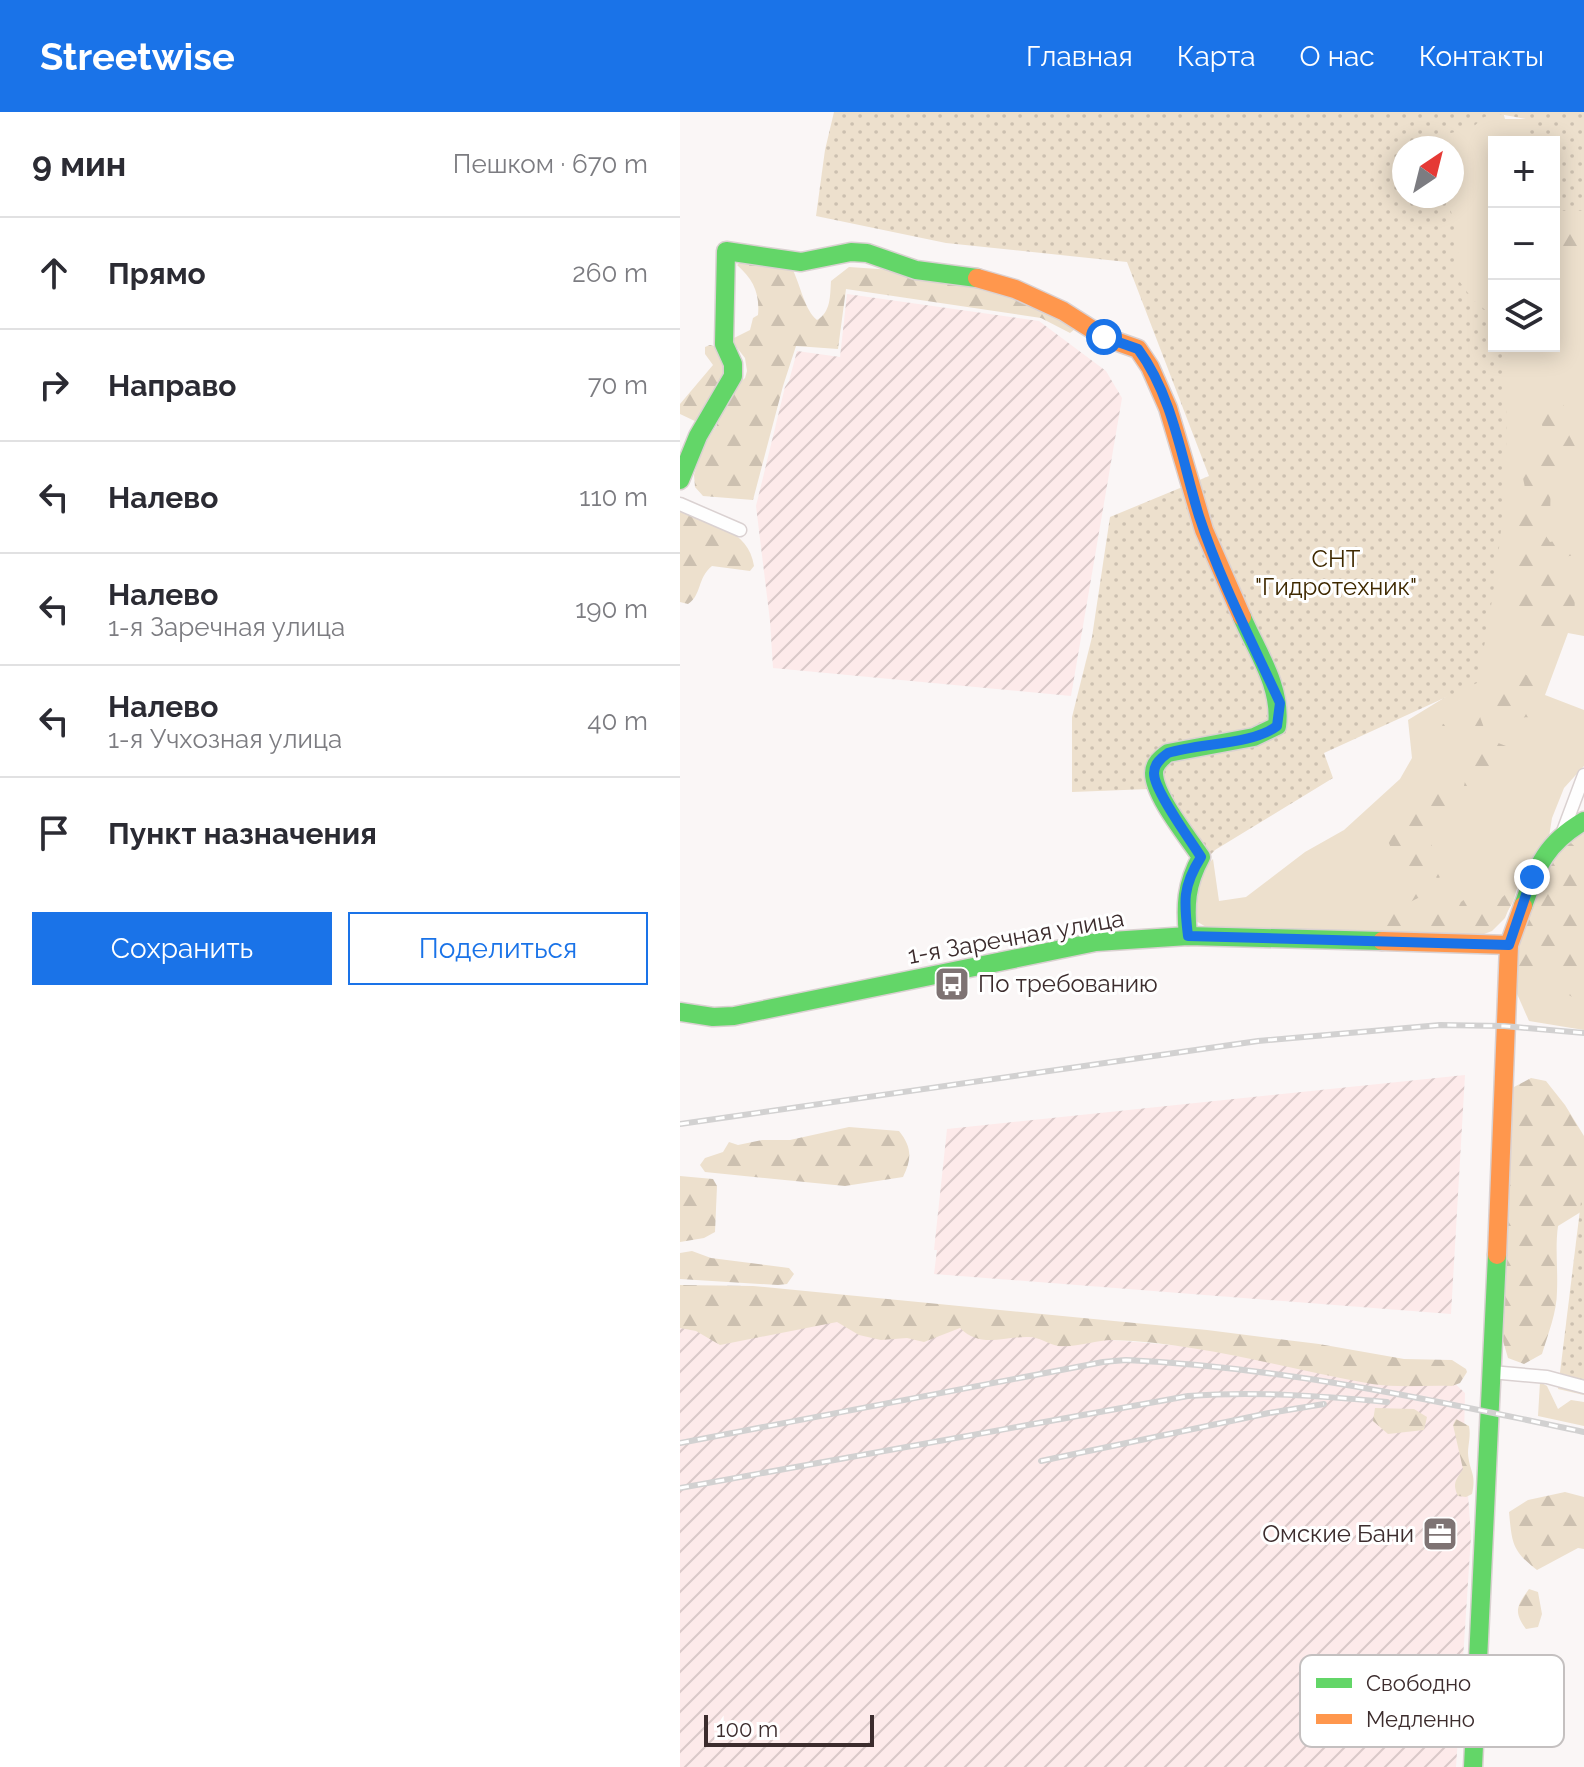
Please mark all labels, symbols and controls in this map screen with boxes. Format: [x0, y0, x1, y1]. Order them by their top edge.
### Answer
text: Streetwise [40, 34, 235, 79]
text: Главная [1026, 40, 1133, 73]
text: Карта [1177, 40, 1256, 73]
text: О нас [1300, 40, 1375, 73]
text: Контакты [1419, 40, 1544, 73]
north arrow [1392, 136, 1464, 208]
map controls [1488, 136, 1560, 352]
button: + [1488, 136, 1560, 208]
text: 9 мин [32, 144, 126, 184]
text: Пешком · 670 m [453, 149, 648, 179]
button: − [1488, 208, 1560, 280]
icon: ahead [32, 251, 76, 295]
text: Прямо [108, 256, 206, 291]
text: 260 m [572, 258, 648, 288]
button: layers [1488, 280, 1560, 352]
route start [1086, 319, 1122, 355]
icon: right [32, 363, 76, 407]
text: Направо [108, 368, 237, 403]
text: 70 m [588, 370, 648, 400]
icon: left [32, 475, 76, 519]
text: Налево [108, 480, 218, 515]
text: 110 m [579, 482, 648, 512]
park label: СНТ "Гидротехник" [1255, 544, 1417, 601]
text: Налево [108, 577, 218, 612]
icon: left [32, 587, 76, 631]
text: 190 m [575, 594, 648, 624]
text: 1-я Заречная улица [108, 612, 345, 642]
text: Налево [108, 689, 218, 724]
icon: left [32, 699, 76, 743]
text: 40 m [587, 706, 648, 736]
text: 1-я Учхозная улица [108, 724, 342, 754]
icon: arrive [32, 811, 76, 855]
text: Пункт назначения [108, 816, 377, 851]
route end [1514, 859, 1550, 895]
street label: 1-я Заречная улица [906, 903, 1126, 970]
button: Сохранить [32, 912, 332, 985]
button: Поделиться [348, 912, 648, 985]
bus stop icon: По требованию [933, 965, 971, 1003]
place label: По требованию [978, 969, 1158, 998]
office icon: Омские Бани [1421, 1515, 1459, 1553]
place label: Омские Бани [1262, 1519, 1414, 1548]
legend [1300, 1655, 1564, 1747]
text: Свободно [1366, 1670, 1471, 1696]
text: Медленно [1366, 1706, 1475, 1732]
scale bar [704, 1711, 874, 1747]
text: 100 m [716, 1716, 778, 1742]

